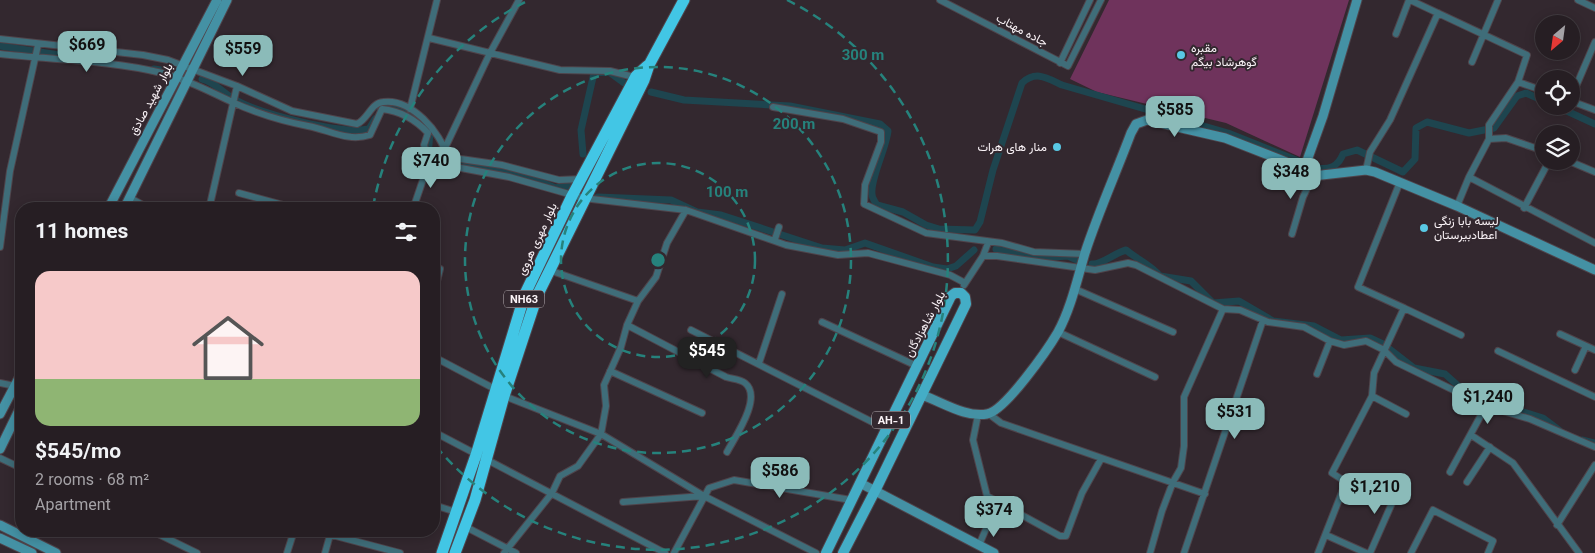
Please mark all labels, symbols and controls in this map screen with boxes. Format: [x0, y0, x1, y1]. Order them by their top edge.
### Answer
street label: جاده مهتاب [992, 10, 1051, 52]
north arrow [1535, 15, 1580, 60]
map controls [1535, 15, 1580, 170]
pin: $669 [57, 30, 117, 73]
text: $669 [69, 34, 105, 59]
pin: $559 [213, 34, 273, 77]
text: $559 [225, 38, 261, 63]
place label: مقبره گوهرشاد بیگم [1191, 40, 1257, 72]
text: 300 m [842, 45, 884, 68]
marker: مقبره گوهرشاد بیگم [1175, 49, 1187, 61]
street label: بلوار شهید صادق [125, 60, 178, 139]
button: locate [1535, 70, 1580, 115]
pin: $585 [1145, 96, 1205, 138]
text: $585 [1157, 99, 1193, 124]
text: 200 m [773, 114, 815, 137]
button: layers [1535, 125, 1580, 170]
place label: منار های هرات [977, 139, 1047, 157]
marker: منار های هرات [1051, 141, 1063, 153]
pin: $740 [401, 146, 461, 189]
text: $740 [413, 150, 449, 175]
pin: $348 [1261, 158, 1321, 200]
text: $348 [1273, 161, 1309, 186]
text: 100 m [706, 182, 748, 205]
street label: بلوار مهری هروی [513, 200, 563, 279]
place label: لیسه بابا زنگی اعطادبیرستان [1434, 213, 1499, 245]
text: 11 homes [35, 216, 128, 249]
icon: filters [392, 218, 420, 246]
marker: لیسه بابا زنگی اعطادبیرستان [1418, 222, 1430, 234]
centre of rings [649, 251, 667, 269]
street label: بلوار شاهزادگان [901, 288, 951, 361]
road number: NH63 [504, 290, 544, 308]
icon: home [183, 303, 273, 393]
pin: $545 [677, 336, 737, 379]
text: $545 [689, 340, 725, 365]
pin: $1,240 [1447, 382, 1529, 425]
text: $1,240 [1463, 386, 1513, 411]
pin: $531 [1205, 398, 1265, 440]
text: $531 [1217, 401, 1253, 426]
road number: AH-1 [872, 412, 910, 428]
text: $545/mo [35, 436, 121, 469]
pin: $586 [750, 456, 810, 499]
text: $586 [762, 460, 798, 485]
text: 2 rooms · 68 m² [35, 469, 149, 494]
pin: $1,210 [1334, 472, 1416, 515]
text: $1,210 [1350, 476, 1400, 501]
text: Apartment [35, 494, 111, 519]
pin: $374 [964, 496, 1024, 538]
text: $374 [976, 499, 1012, 524]

